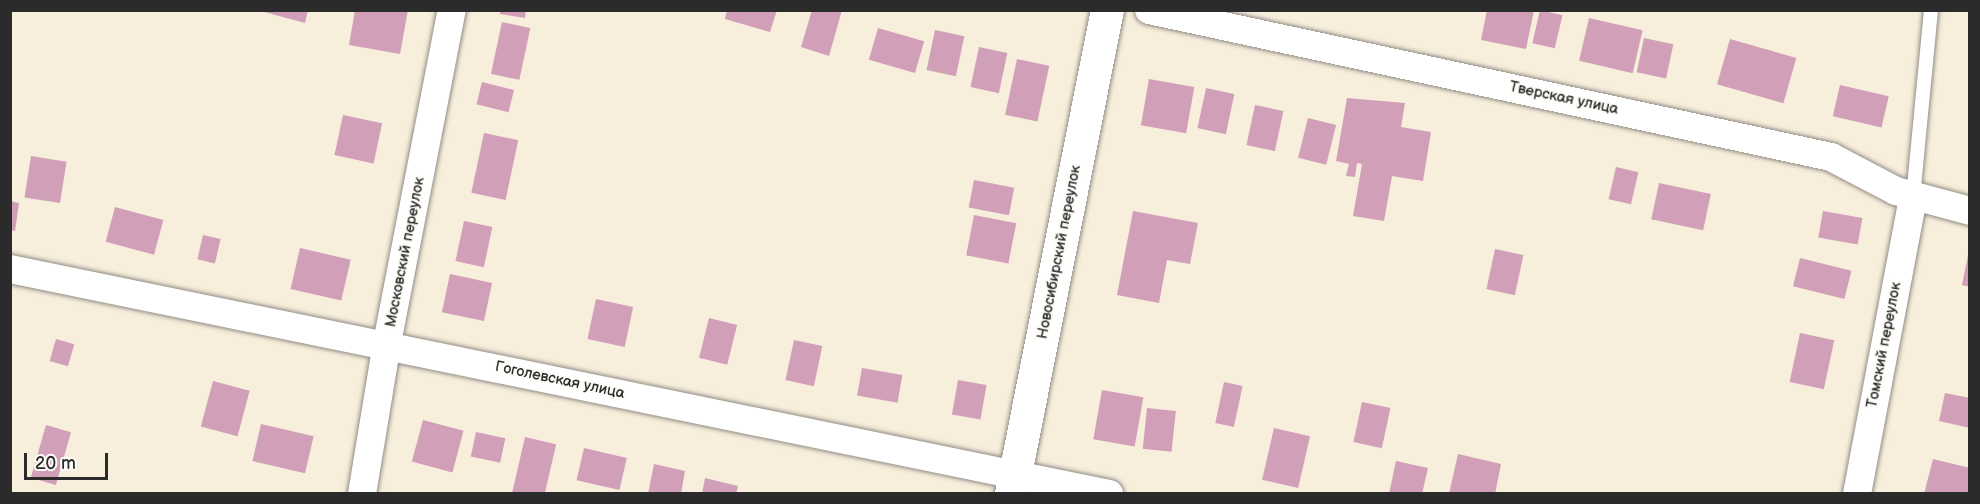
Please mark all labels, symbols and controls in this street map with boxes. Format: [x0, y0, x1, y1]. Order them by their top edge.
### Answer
street label: Тверская улица [1508, 78, 1620, 118]
street label: Новосибирский переулок [1033, 163, 1085, 341]
street label: Московский переулок [382, 175, 428, 329]
street label: Томский переулок [1863, 281, 1905, 409]
street label: Гоголевская улица [494, 357, 626, 403]
scale bar [27, 441, 111, 479]
text: 20 m [35, 453, 76, 474]

